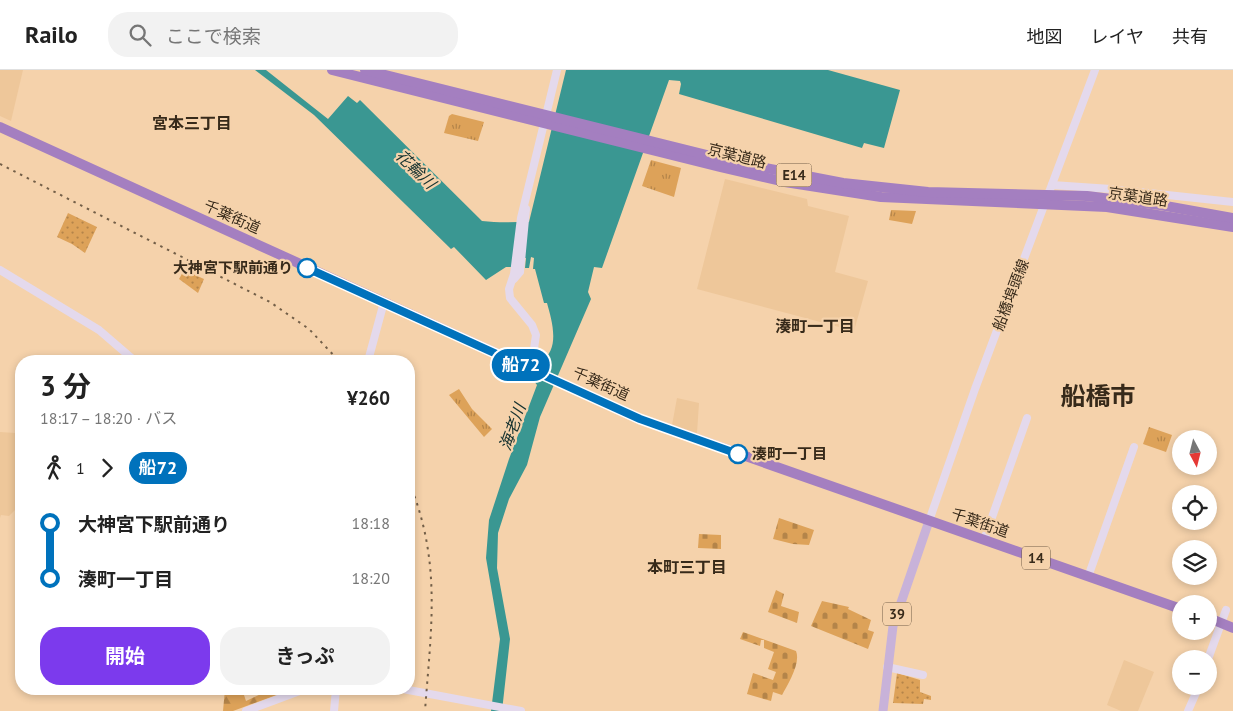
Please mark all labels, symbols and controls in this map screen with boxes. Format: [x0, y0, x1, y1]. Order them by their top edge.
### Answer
search box [108, 12, 458, 57]
text: Railo [25, 19, 78, 50]
icon: search [126, 21, 154, 49]
text: ここで検索 [166, 24, 261, 48]
text: 地図 [1027, 25, 1063, 48]
text: レイヤ [1091, 25, 1144, 48]
text: 共有 [1172, 25, 1208, 48]
district label: 宮本三丁目 [152, 113, 232, 133]
street label: 京葉道路 [706, 139, 769, 172]
water label: 花輪川 [392, 145, 442, 194]
road number: E14 [776, 164, 812, 186]
street label: 京葉道路 [1107, 183, 1169, 210]
street label: 千葉街道 [201, 196, 263, 237]
street label: 船橋埠頭線 [988, 256, 1033, 333]
place label: 大神宮下駅前通り [173, 258, 293, 277]
marker: 大神宮下駅前通り [297, 258, 317, 278]
district label: 湊町一丁目 [775, 316, 855, 336]
line badge: 船72 [492, 349, 550, 381]
text: 船72 [502, 353, 540, 376]
street label: 千葉街道 [570, 363, 632, 404]
text: 3 分 [40, 367, 91, 404]
district label: 船橋市 [1060, 380, 1136, 412]
text: ¥260 [347, 386, 390, 410]
water label: 海老川 [494, 399, 530, 453]
text: 18:17 – 18:20 · バス [40, 408, 177, 428]
north arrow [1172, 430, 1218, 475]
map controls [1172, 430, 1217, 695]
marker: 湊町一丁目 [728, 444, 748, 464]
place label: 湊町一丁目 [752, 444, 827, 463]
icon: walk [40, 454, 68, 482]
icon: forward [93, 454, 121, 482]
text: 船72 [139, 456, 177, 479]
text: 1 [76, 458, 85, 478]
button: locate [1172, 485, 1217, 530]
street label: 千葉街道 [949, 504, 1012, 541]
text: 大神宮下駅前通り [78, 512, 230, 536]
text: 18:18 [352, 513, 390, 533]
button: layers [1172, 540, 1217, 585]
road number: 14 [1022, 546, 1050, 569]
district label: 本町三丁目 [647, 557, 727, 577]
text: 湊町一丁目 [78, 567, 173, 591]
text: 18:20 [352, 568, 390, 588]
button: + [1172, 595, 1217, 640]
road number: 39 [883, 602, 911, 626]
button: 開始 [40, 627, 210, 685]
button: きっぷ [220, 627, 390, 685]
button: − [1172, 650, 1217, 695]

